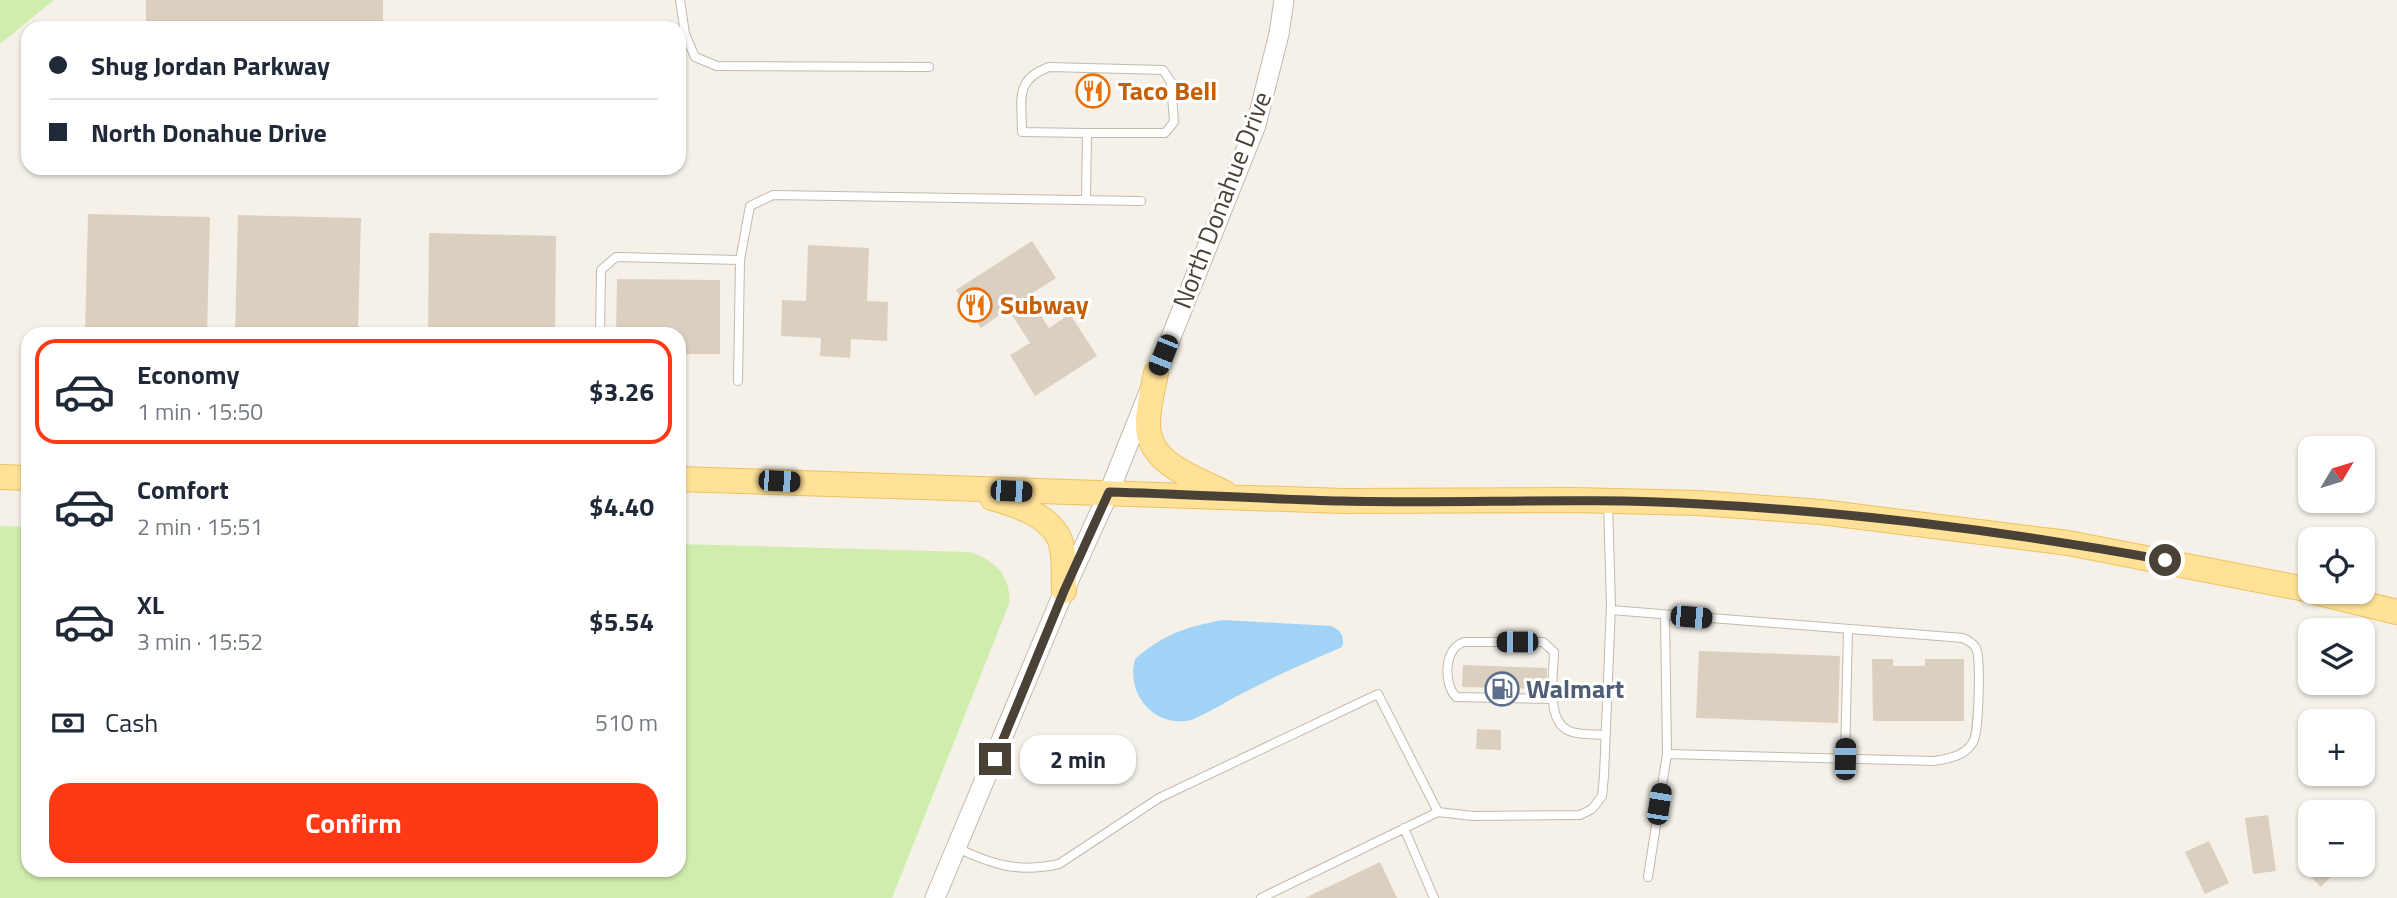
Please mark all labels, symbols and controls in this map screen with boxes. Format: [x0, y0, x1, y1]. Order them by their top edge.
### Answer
text: Shug Jordan Parkway [91, 46, 330, 85]
place label: Taco Bell [1118, 71, 1217, 110]
restaurant icon: Taco Bell [1074, 72, 1112, 110]
street label: North Donahue Drive [1162, 85, 1281, 314]
text: North Donahue Drive [91, 113, 327, 152]
place label: Subway [1000, 285, 1089, 324]
restaurant icon: Subway [956, 286, 994, 324]
car [1146, 332, 1181, 378]
text: Economy [137, 355, 239, 394]
icon: car [53, 360, 116, 423]
text: $3.26 [589, 372, 654, 411]
text: 1 min · 15:50 [137, 394, 263, 429]
north arrow [2298, 436, 2375, 513]
map controls [2298, 436, 2375, 877]
car [758, 469, 801, 493]
text: Comfort [137, 470, 229, 509]
icon: car [53, 475, 116, 538]
car [990, 480, 1033, 502]
text: $4.40 [589, 487, 654, 526]
text: 2 min · 15:51 [137, 509, 263, 544]
button: locate [2298, 527, 2375, 604]
route start [2149, 544, 2181, 576]
text: XL [137, 585, 164, 624]
icon: car [53, 590, 116, 653]
text: $5.54 [589, 602, 654, 641]
car [1670, 605, 1713, 629]
button: layers [2298, 618, 2375, 695]
text: 3 min · 15:52 [137, 624, 263, 659]
car [1497, 632, 1539, 653]
place label: Walmart [1526, 669, 1624, 708]
fuel station icon: Walmart [1483, 670, 1521, 708]
text: Cash [105, 703, 158, 742]
icon: cash [49, 704, 87, 742]
text: 510 m [595, 705, 658, 740]
button: + [2298, 709, 2375, 786]
callout: 2 min [1020, 734, 1135, 784]
car [1835, 738, 1856, 780]
text: 2 min [1050, 742, 1106, 777]
route end [979, 743, 1011, 775]
car [1646, 782, 1673, 826]
button: Confirm [49, 783, 658, 863]
button: − [2298, 800, 2375, 877]

